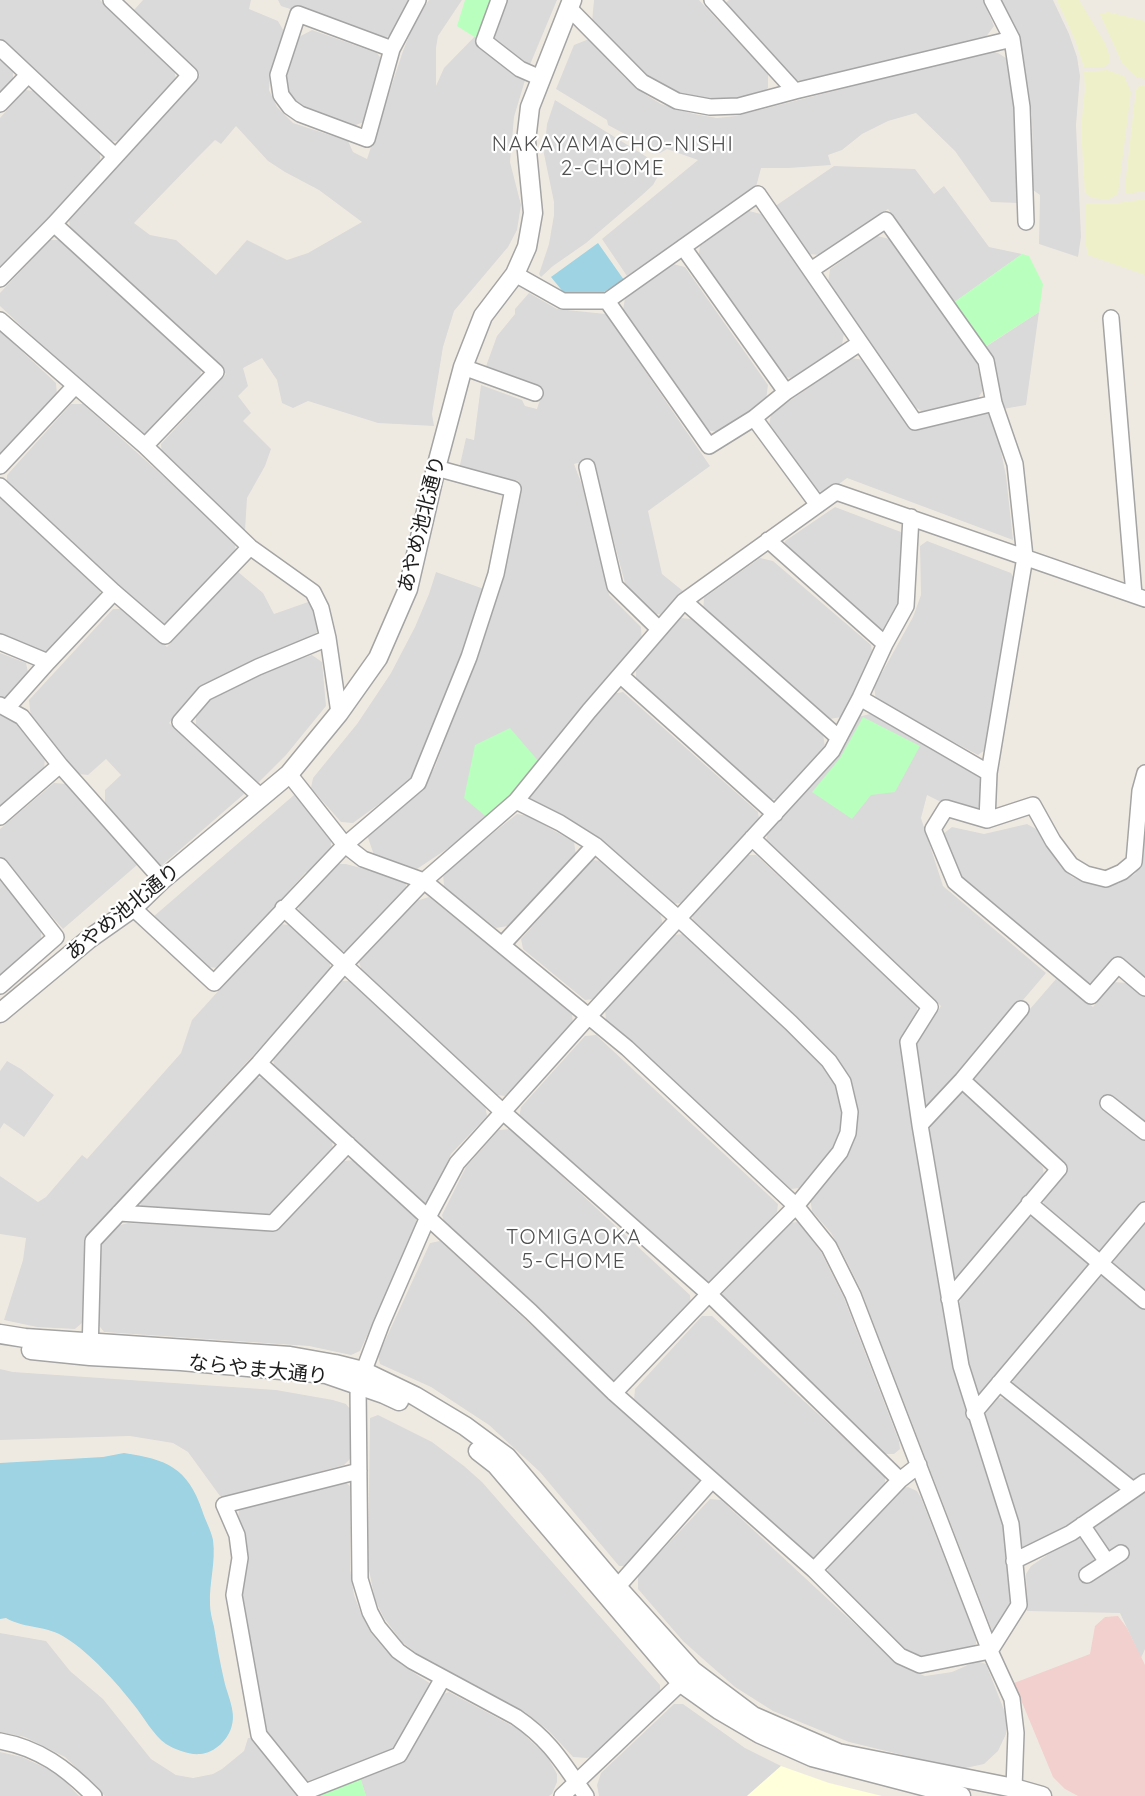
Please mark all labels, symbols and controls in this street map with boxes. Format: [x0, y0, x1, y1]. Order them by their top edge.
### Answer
district label: NAKAYAMACHO-NISHI 2-CHOME [492, 132, 734, 182]
street label: あやめ池北通り [393, 453, 451, 595]
street label: あやめ池北通り [61, 859, 185, 965]
district label: TOMIGAOKA 5-CHOME [506, 1225, 642, 1275]
street label: ならやま大通り [187, 1351, 329, 1389]

